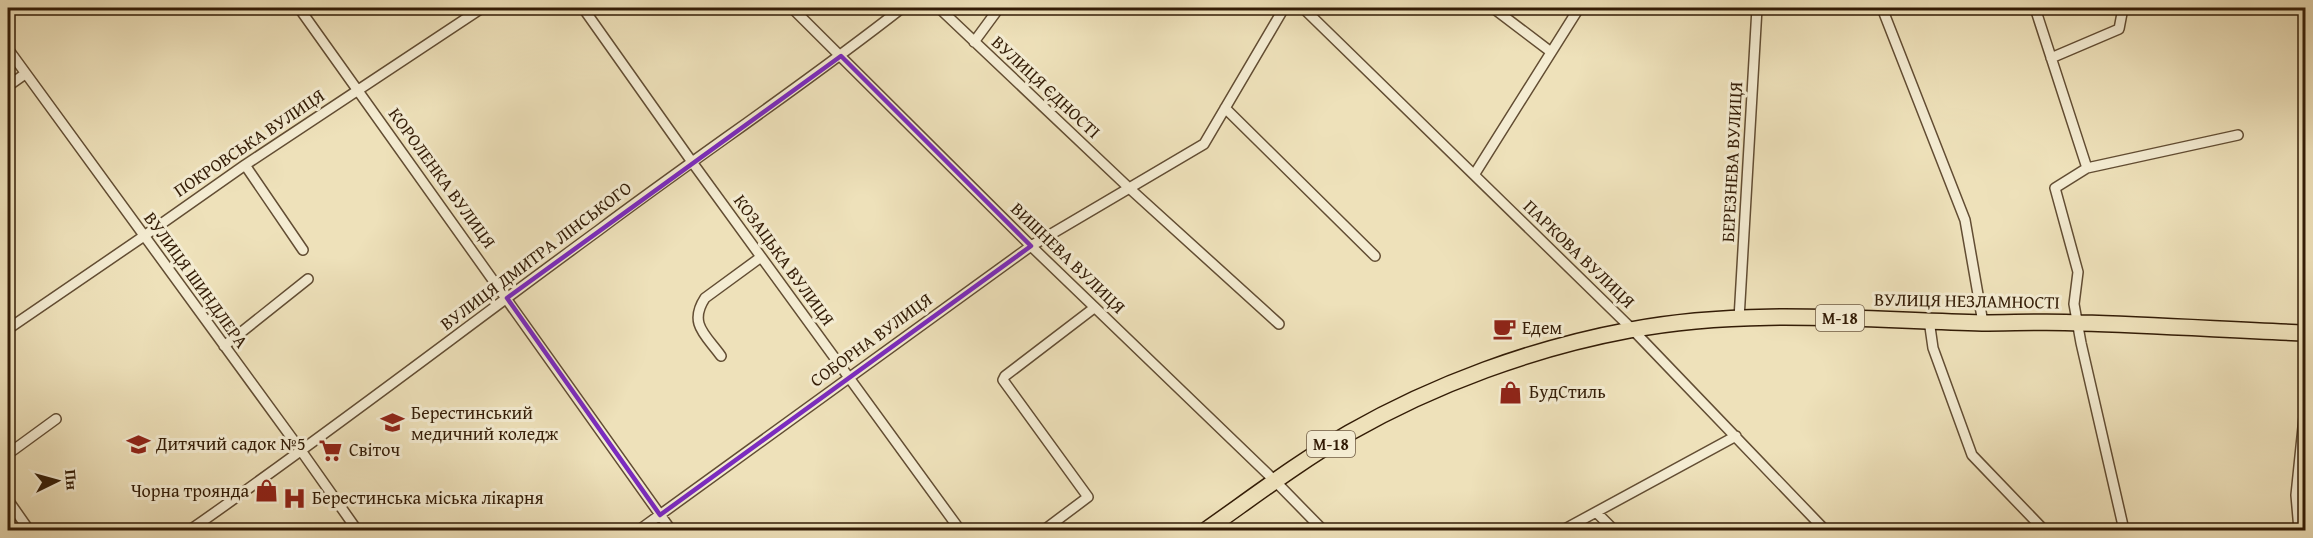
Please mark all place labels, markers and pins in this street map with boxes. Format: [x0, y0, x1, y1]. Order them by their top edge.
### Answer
place label: Едем [1522, 314, 1562, 341]
cafe icon: Едем [1491, 315, 1517, 341]
place label: БудСтиль [1529, 378, 1606, 405]
shop icon: БудСтиль [1498, 379, 1524, 405]
place label: Берестинський медичний коледж [411, 399, 559, 447]
school or university icon: Берестинський медичний коледж [380, 410, 406, 436]
place label: Дитячий садок №5 [155, 430, 306, 457]
school or university icon: Дитячий садок №5 [125, 431, 151, 457]
place label: Світоч [349, 436, 400, 463]
supermarket icon: Світоч [318, 437, 344, 463]
place label: Чорна троянда [131, 477, 249, 504]
shop icon: Чорна троянда [254, 478, 280, 504]
place label: Берестинська міська лікарня [312, 484, 544, 511]
hospital icon: Берестинська міська лікарня [281, 485, 307, 511]

